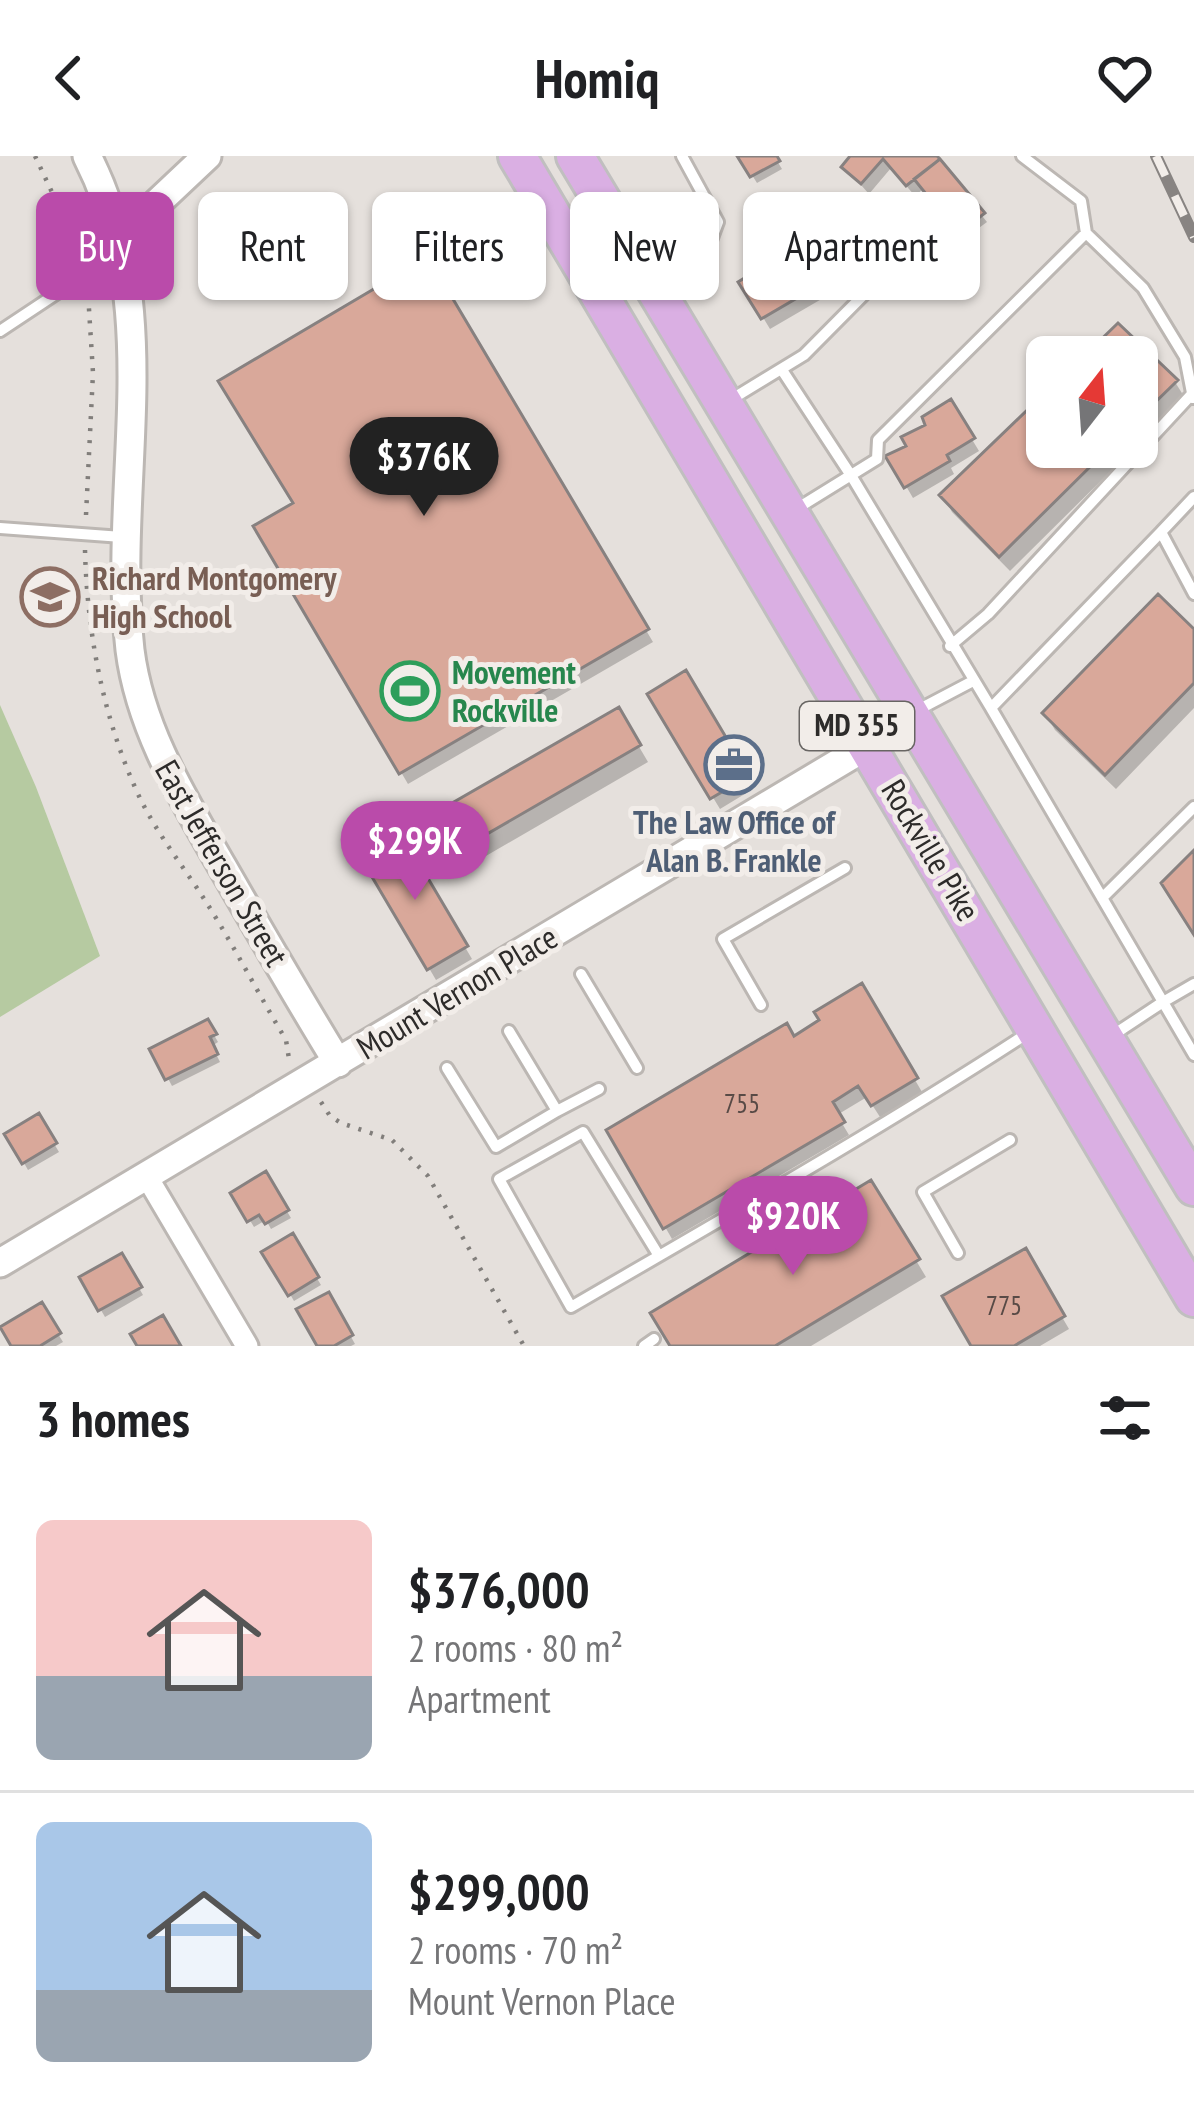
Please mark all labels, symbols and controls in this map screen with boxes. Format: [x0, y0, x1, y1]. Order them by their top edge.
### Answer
text: Homiq [535, 43, 659, 113]
icon: back [36, 45, 102, 111]
icon: heart [1092, 45, 1158, 111]
chip: Buy [36, 192, 174, 300]
chip: Rent [198, 192, 348, 300]
chip: Filters [372, 192, 546, 300]
chip: New [570, 192, 719, 300]
chip: Apartment [743, 192, 980, 300]
north arrow [1026, 336, 1158, 468]
map controls [1026, 336, 1158, 468]
pin: $376K [340, 417, 508, 519]
text: $376K [377, 430, 471, 481]
place label: Richard Montgomery High School [92, 556, 337, 637]
school or university icon: Richard Montgomery High School [19, 566, 81, 628]
place label: Movement Rockville [452, 650, 576, 731]
sports icon: Movement Rockville [379, 660, 441, 722]
road number: MD 355 [800, 702, 914, 750]
office icon: The Law Office of Alan B. Frankle [703, 734, 765, 796]
street label: East Jefferson Street [146, 752, 299, 973]
street label: Rockville Pike [872, 771, 990, 928]
place label: The Law Office of Alan B. Frankle [633, 800, 837, 881]
pin: $299K [331, 801, 499, 903]
text: $299K [368, 814, 462, 865]
street label: Mount Vernon Place [349, 915, 565, 1068]
house number: 755 [724, 1086, 760, 1120]
pin: $920K [709, 1176, 877, 1278]
text: $920K [746, 1189, 840, 1240]
house number: 775 [986, 1288, 1022, 1322]
text: 3 homes [36, 1385, 190, 1451]
icon: filters [1092, 1385, 1158, 1451]
text: $376,000 [408, 1556, 590, 1622]
icon: home [132, 1568, 276, 1712]
text: 2 rooms · 80 m² [408, 1622, 623, 1673]
text: Apartment [408, 1673, 551, 1724]
text: $299,000 [408, 1858, 590, 1924]
icon: home [132, 1870, 276, 2014]
text: 2 rooms · 70 m² [408, 1924, 623, 1975]
text: Mount Vernon Place [408, 1975, 676, 2026]

